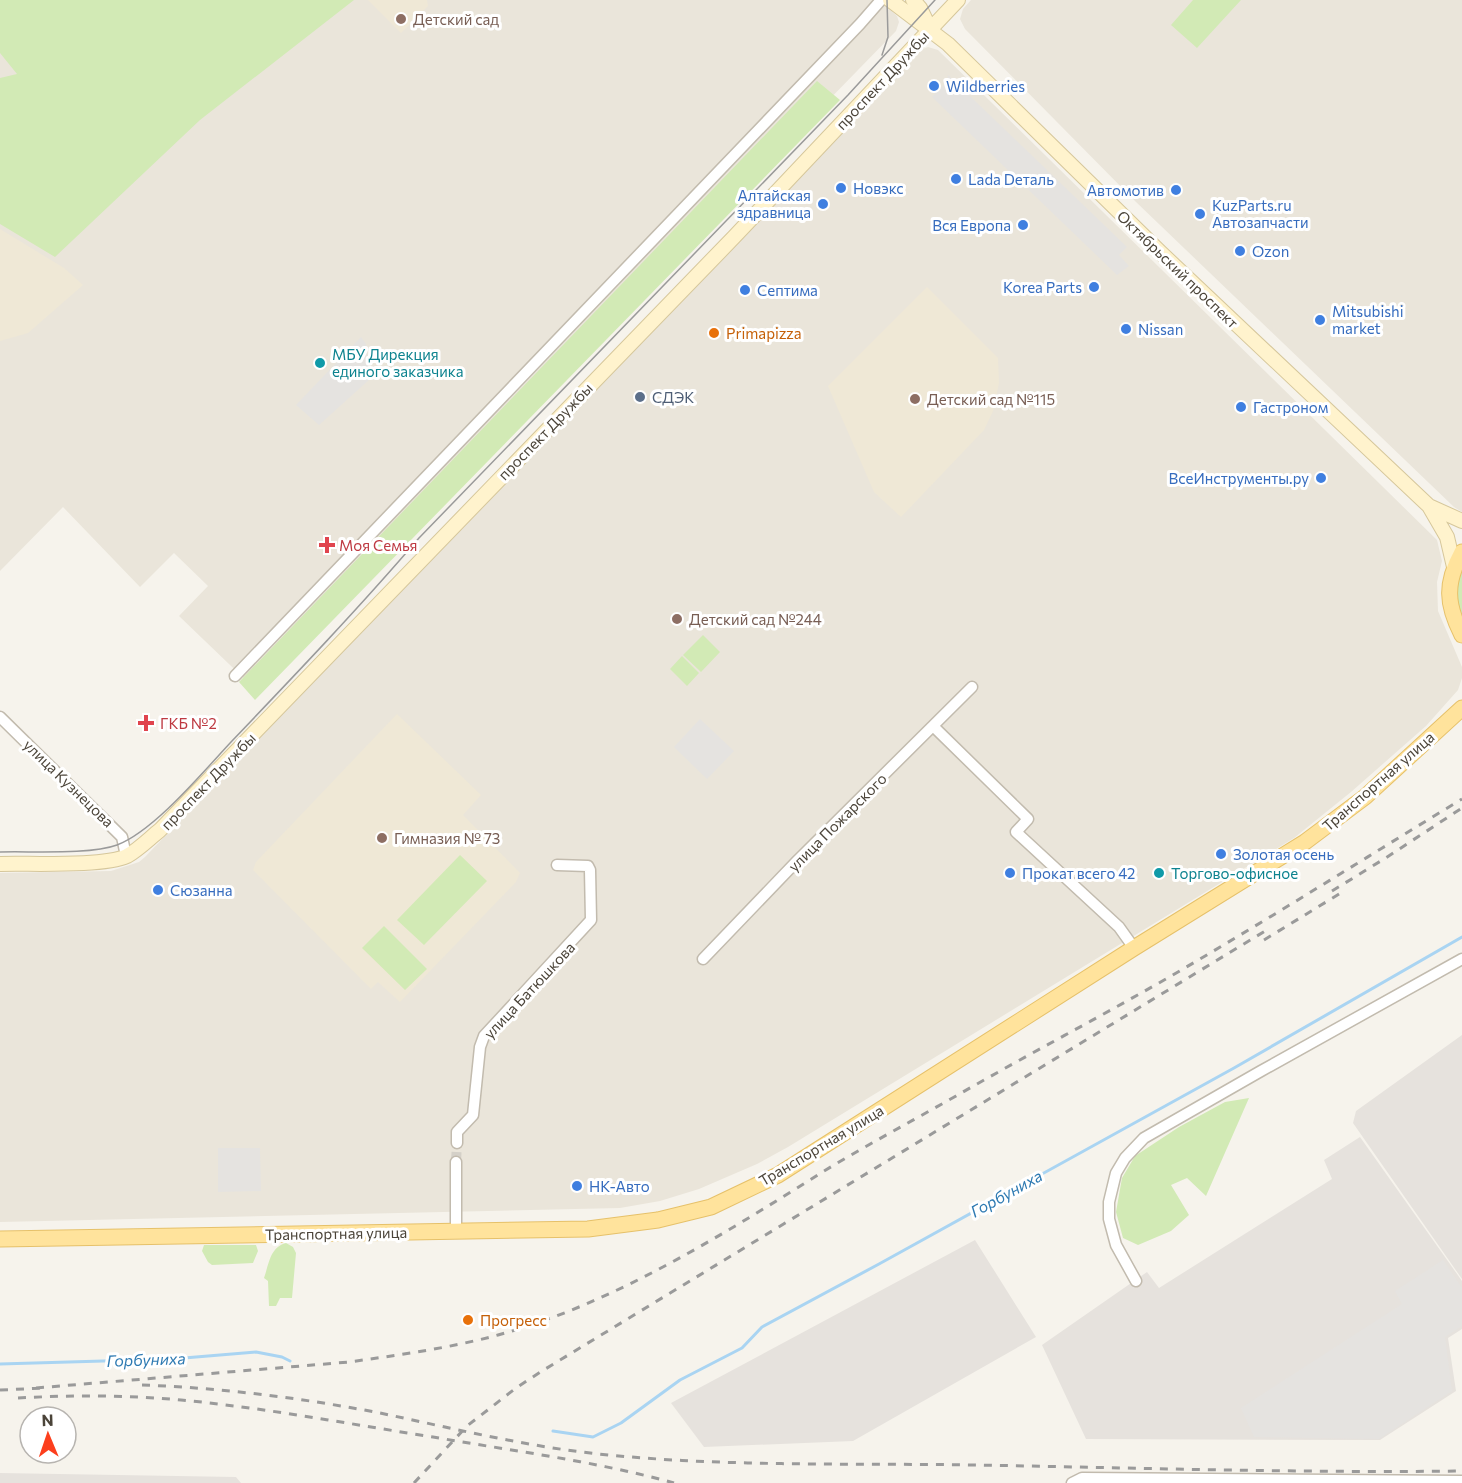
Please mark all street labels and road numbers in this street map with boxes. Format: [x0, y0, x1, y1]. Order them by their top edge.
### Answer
street label: проспект Дружбы [832, 27, 932, 133]
street label: Октябрьский проспект [1114, 206, 1242, 332]
street label: проспект Дружбы [494, 379, 596, 483]
street label: Транспортная улица [1318, 728, 1438, 834]
street label: проспект Дружбы [157, 729, 259, 833]
street label: улица Кузнецова [20, 735, 118, 831]
street label: улица Пожарского [784, 769, 890, 875]
street label: улица Батюшкова [480, 938, 578, 1042]
street label: Транспортная улица [755, 1101, 887, 1189]
street label: Транспортная улица [265, 1223, 407, 1243]

